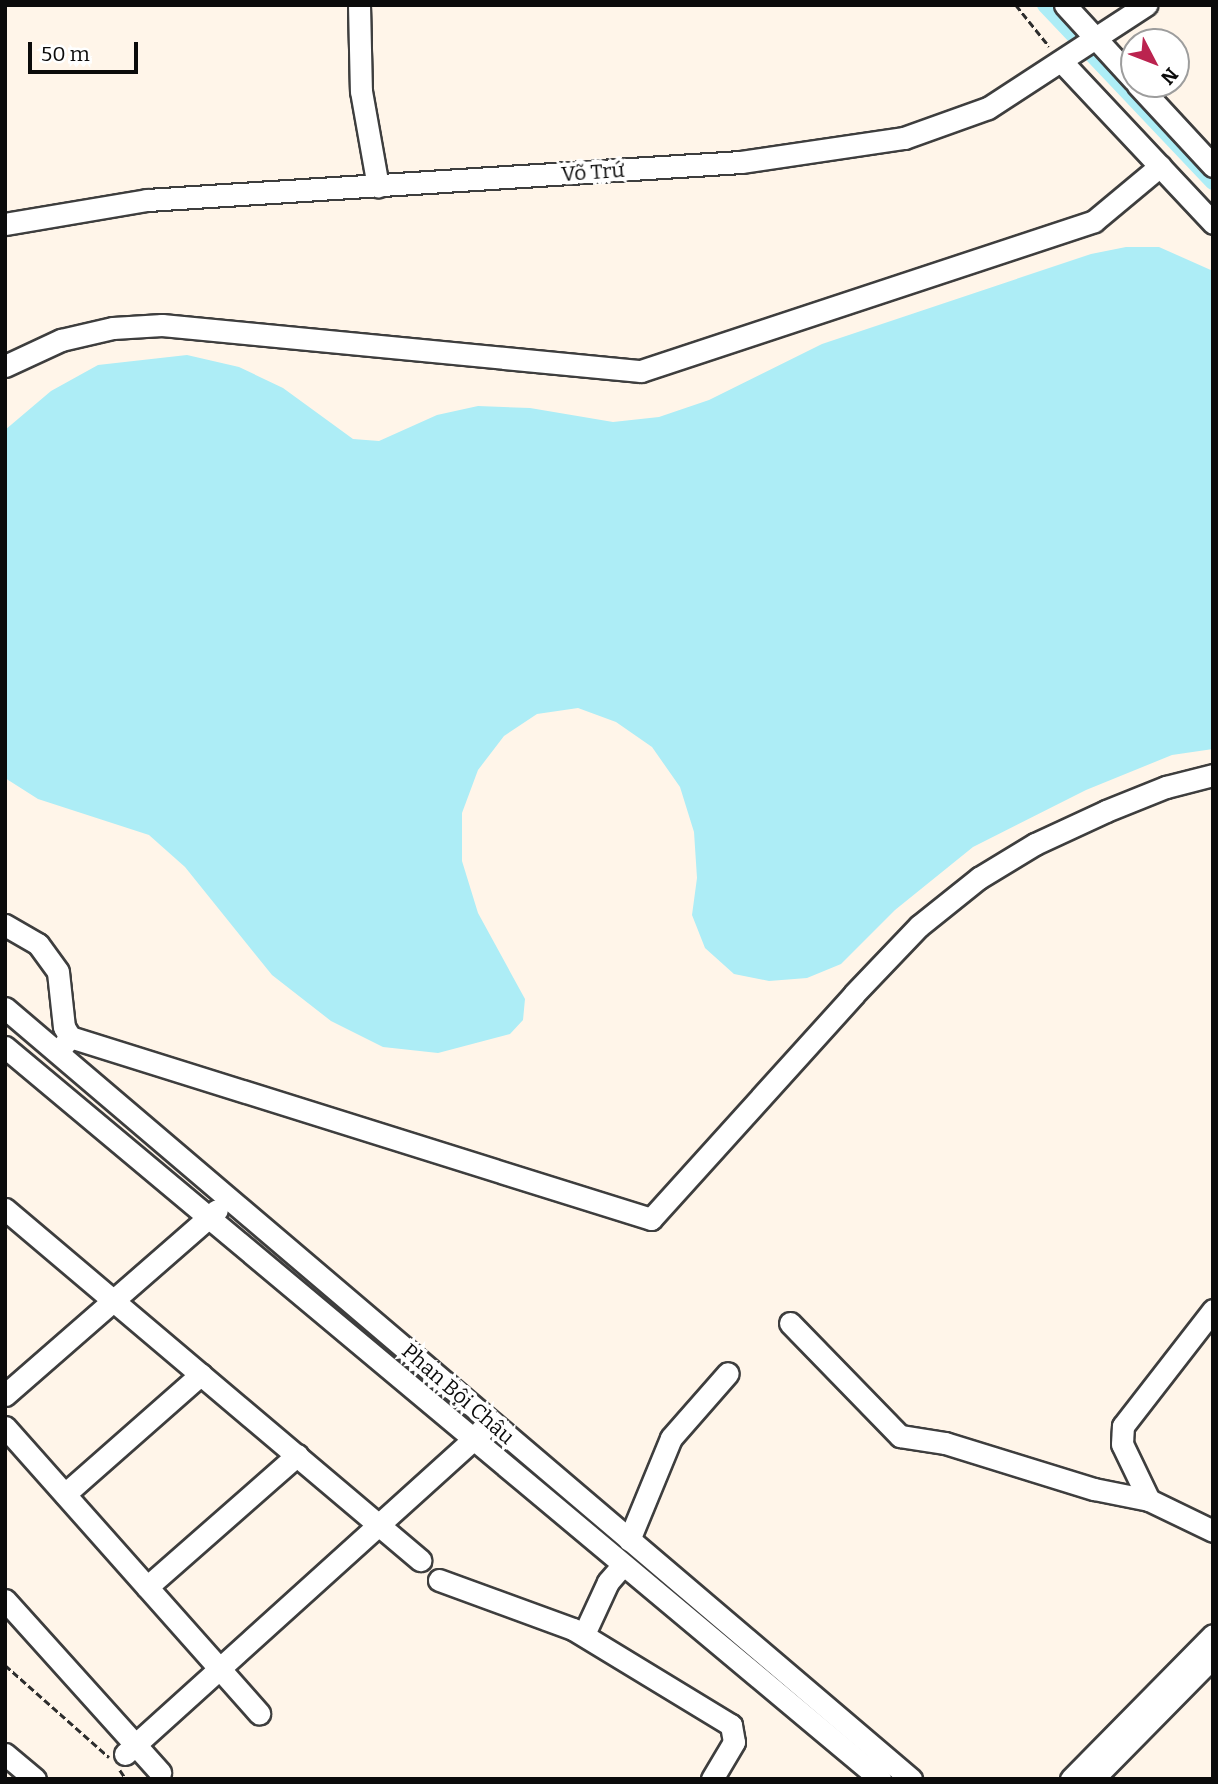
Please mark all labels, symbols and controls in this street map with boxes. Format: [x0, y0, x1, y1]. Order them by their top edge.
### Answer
scale bar [32, 28, 142, 72]
north arrow [1120, 28, 1190, 98]
text: 50 m [41, 41, 90, 67]
text: N [1156, 63, 1183, 89]
street label: Võ Trứ [560, 157, 626, 187]
street label: Phan Bội Châu [397, 1338, 519, 1450]

